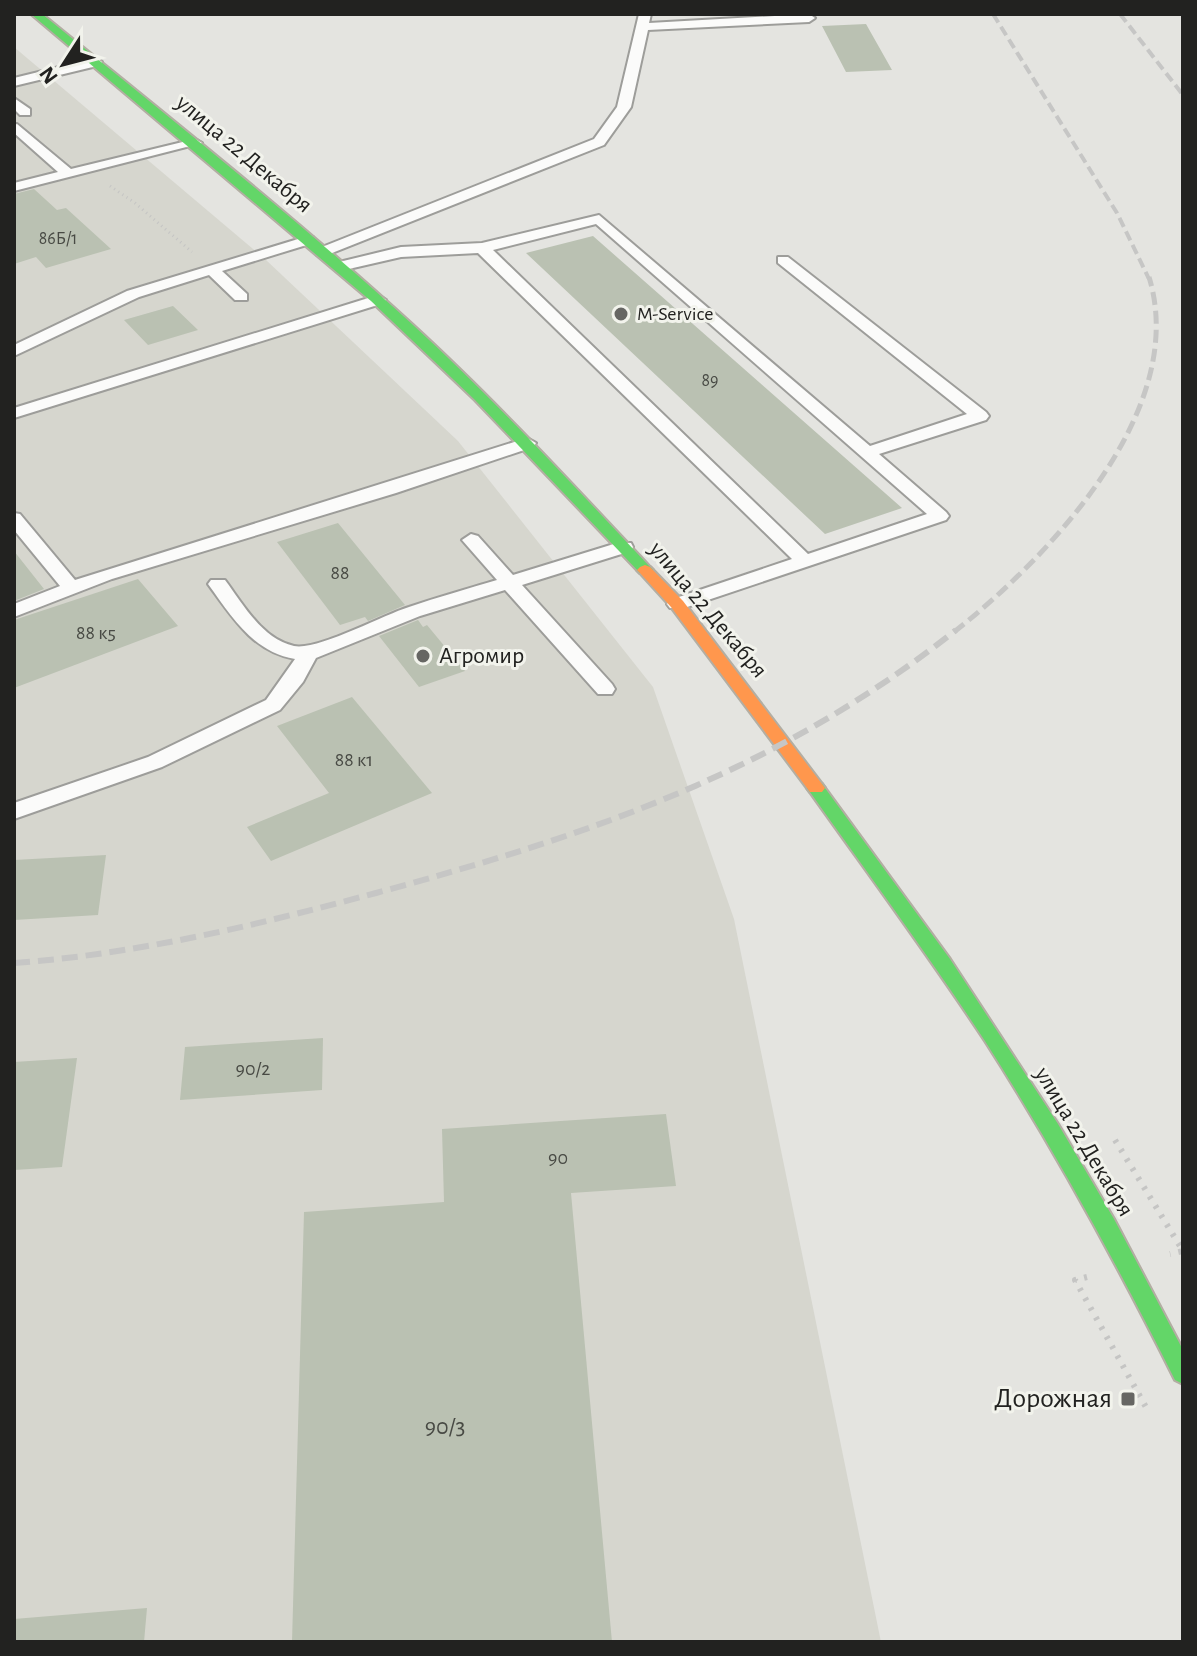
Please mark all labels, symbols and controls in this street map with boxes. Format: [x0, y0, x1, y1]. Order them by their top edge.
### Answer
north arrow [24, 24, 104, 104]
text: N [35, 63, 62, 88]
street label: улица 22 Декабря [171, 90, 317, 218]
house number: 86Б/1 [39, 230, 77, 248]
place label: M-Service [637, 304, 714, 324]
marker: M-Service [612, 305, 630, 323]
house number: 89 [702, 372, 719, 390]
street label: улица 22 Декабря [644, 537, 772, 683]
house number: 88 [331, 563, 349, 583]
house number: 88 к5 [76, 623, 116, 643]
place label: Агромир [439, 644, 524, 668]
marker: Агромир [414, 647, 432, 665]
house number: 88 к1 [335, 750, 373, 770]
house number: 90/2 [236, 1059, 270, 1079]
street label: улица 22 Декабря [1030, 1062, 1138, 1221]
house number: 90 [548, 1148, 568, 1168]
place label: Дорожная [994, 1385, 1112, 1413]
marker: Дорожная [1119, 1390, 1137, 1408]
house number: 90/3 [425, 1415, 465, 1439]

